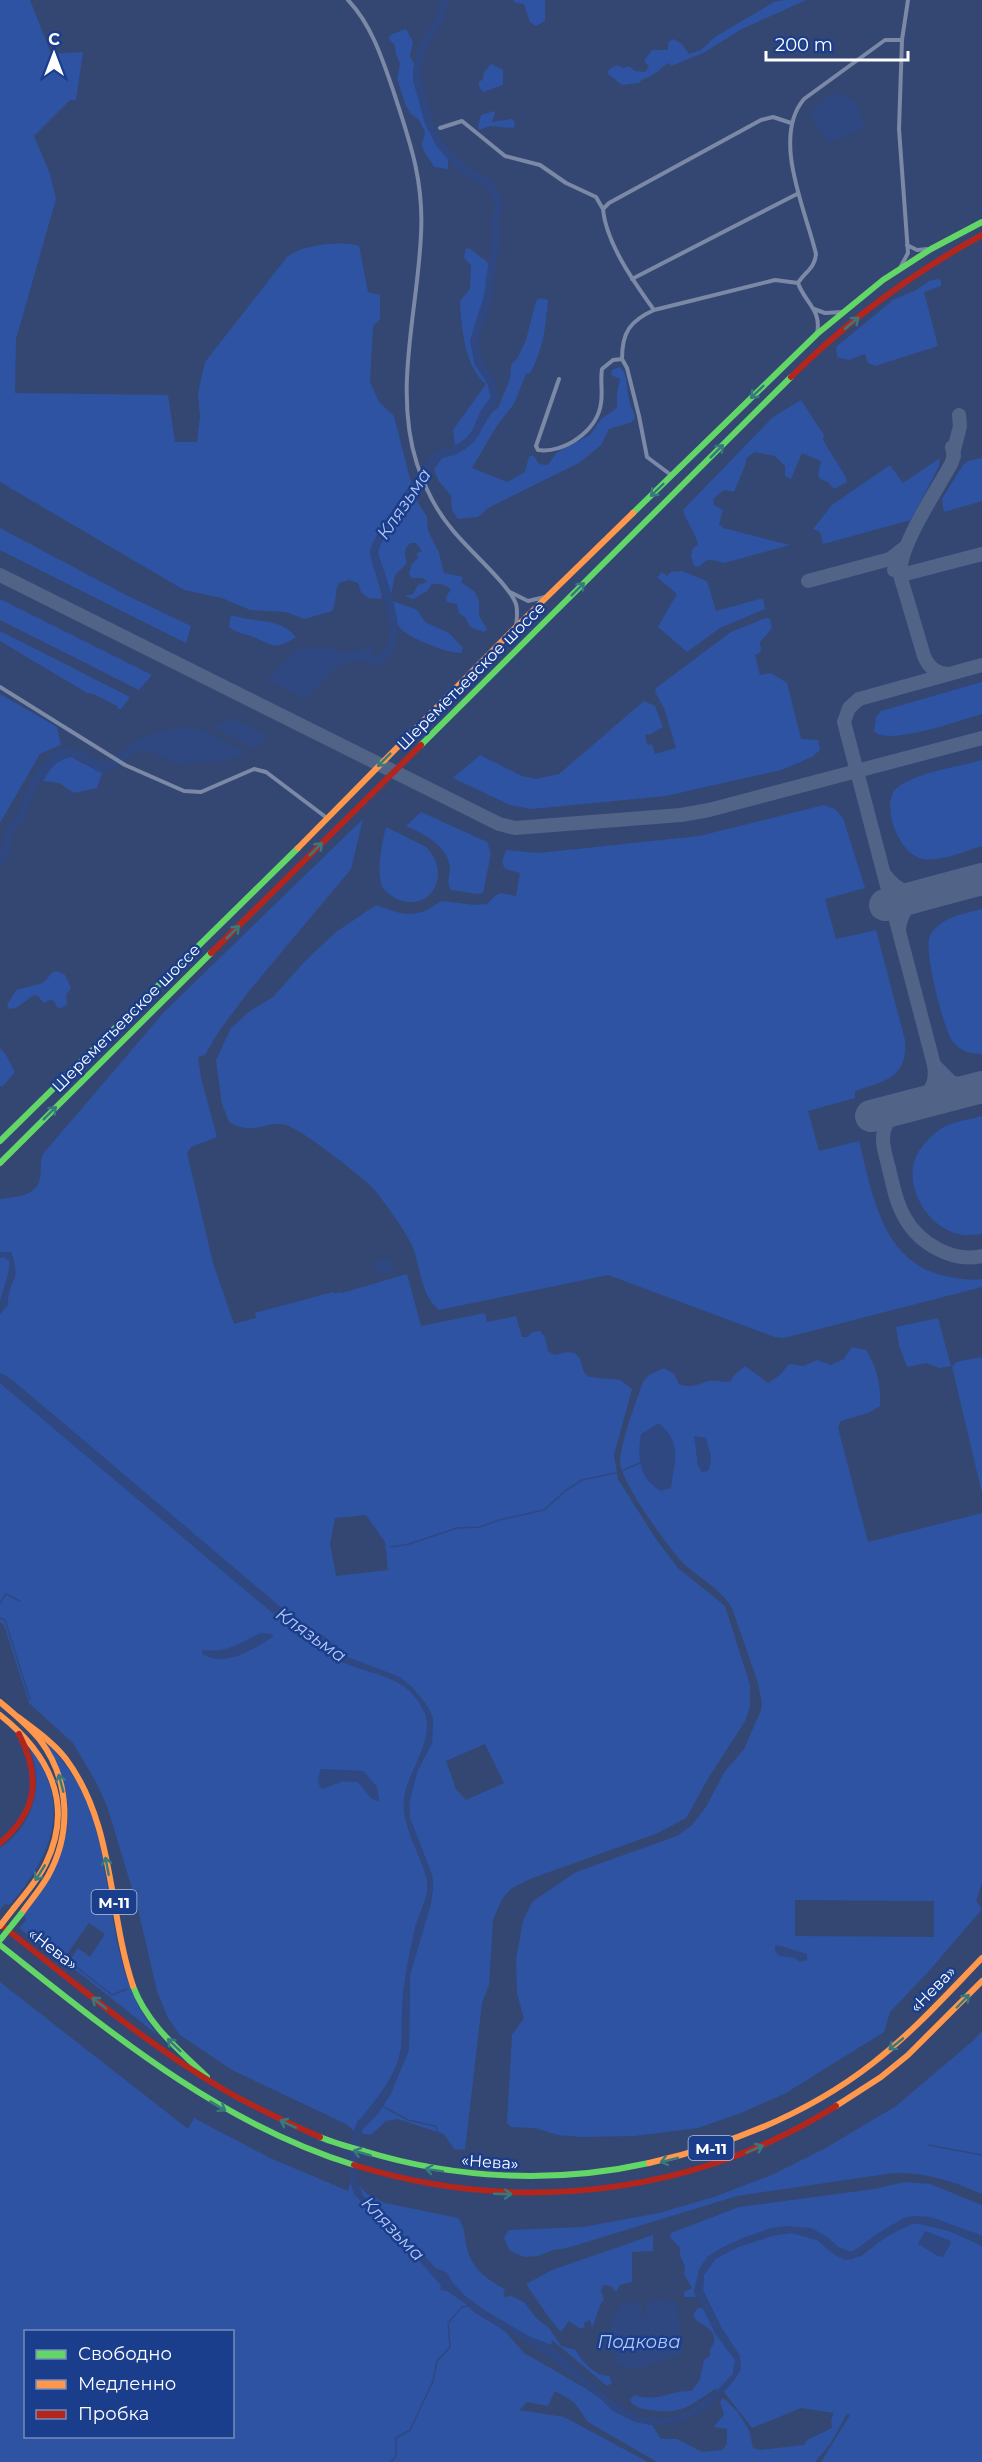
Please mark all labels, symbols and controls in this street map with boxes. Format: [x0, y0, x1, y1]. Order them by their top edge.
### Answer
north arrow [24, 24, 84, 84]
scale bar [766, 24, 908, 62]
text: С [48, 30, 60, 49]
text: 200 m [775, 34, 833, 56]
one-way arrow [844, 316, 859, 330]
one-way arrow [750, 385, 765, 400]
one-way arrow [709, 444, 724, 459]
water label: Клязьма [372, 464, 436, 544]
one-way arrow [650, 483, 665, 497]
one-way arrow [571, 581, 586, 596]
street label: Шереметьевское шоссе [393, 598, 549, 754]
one-way arrow [377, 753, 392, 768]
one-way arrow [308, 842, 323, 857]
one-way arrow [225, 924, 240, 939]
street label: Шереметьевское шоссе [48, 940, 204, 1096]
one-way arrow [42, 1106, 57, 1121]
water label: Клязьма [272, 1603, 350, 1667]
one-way arrow [54, 1774, 66, 1793]
one-way arrow [101, 1857, 112, 1876]
one-way arrow [33, 1864, 45, 1881]
road number: М-11 [92, 1890, 136, 1914]
street label: «Нева» [25, 1924, 81, 1974]
street label: «Нева» [906, 1962, 960, 2016]
one-way arrow [955, 1993, 970, 2008]
one-way arrow [92, 1997, 108, 2010]
one-way arrow [166, 2037, 181, 2052]
one-way arrow [888, 2037, 904, 2050]
one-way arrow [209, 2100, 226, 2112]
one-way arrow [280, 2118, 298, 2130]
road number: М-11 [688, 2136, 734, 2160]
one-way arrow [745, 2143, 763, 2155]
one-way arrow [352, 2147, 371, 2158]
street label: «Нева» [461, 2151, 519, 2173]
one-way arrow [660, 2155, 679, 2167]
one-way arrow [424, 2164, 444, 2175]
one-way arrow [492, 2188, 512, 2199]
water label: Клязьма [357, 2192, 429, 2266]
legend [24, 2330, 234, 2438]
water label: Подкова [597, 2331, 681, 2353]
text: Свободно [78, 2343, 172, 2365]
text: Медленно [78, 2373, 176, 2395]
text: Пробка [78, 2403, 149, 2425]

